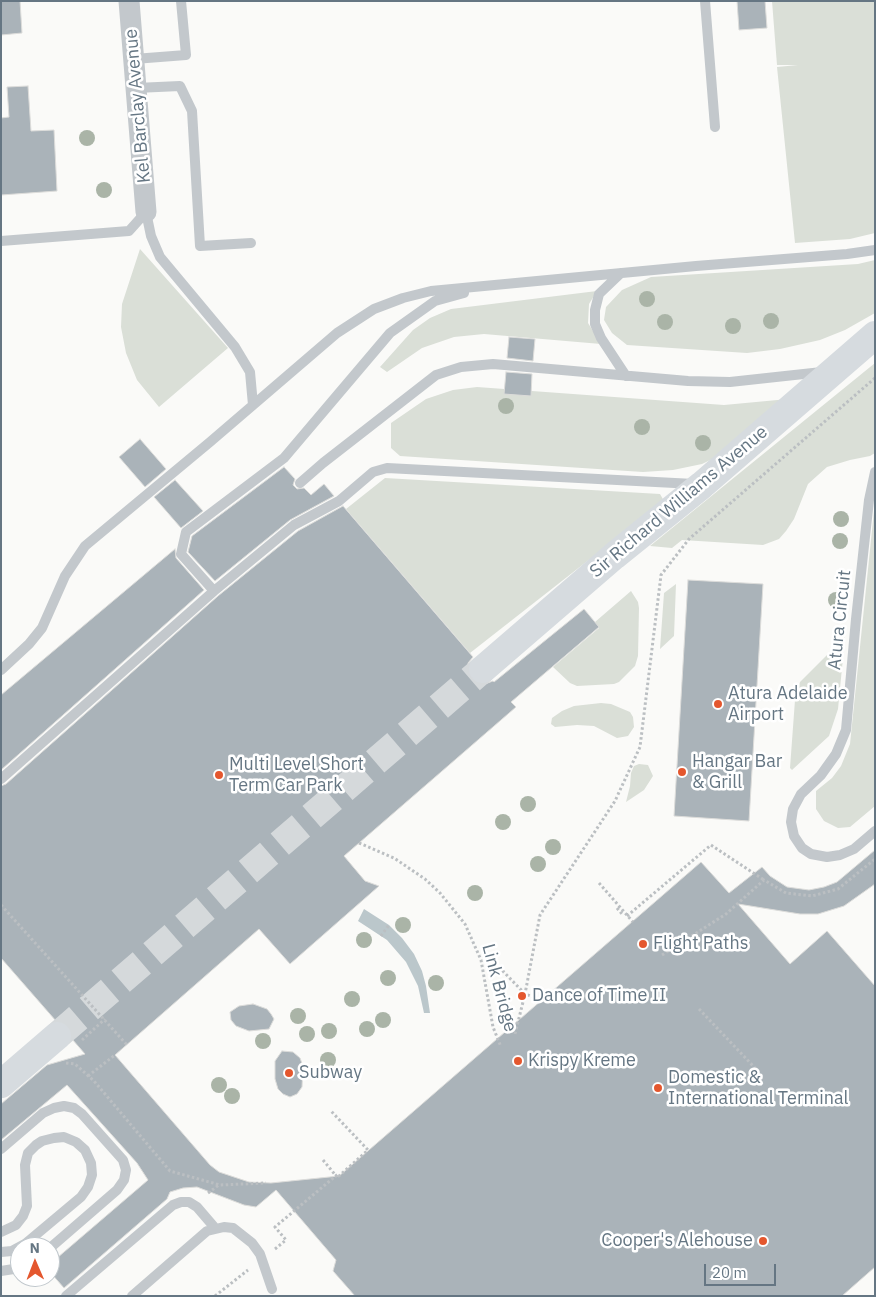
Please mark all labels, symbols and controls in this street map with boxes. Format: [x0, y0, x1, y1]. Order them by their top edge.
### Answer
street label: Kel Barclay Avenue [121, 28, 155, 184]
street label: Sir Richard Williams Avenue [586, 421, 772, 583]
street label: Atura Circuit [824, 569, 856, 671]
place label: Atura Adelaide Airport [728, 683, 848, 726]
marker: Atura Adelaide Airport [712, 698, 724, 710]
place label: Hangar Bar & Grill [692, 751, 782, 794]
place label: Multi Level Short Term Car Park [229, 754, 364, 796]
marker: Hangar Bar & Grill [676, 766, 688, 778]
marker: Multi Level Short Term Car Park [213, 769, 225, 781]
place label: Flight Paths [653, 933, 748, 955]
marker: Flight Paths [637, 938, 649, 950]
street label: Link Bridge [477, 942, 521, 1034]
place label: Dance of Time II [532, 985, 666, 1007]
marker: Dance of Time II [516, 990, 528, 1002]
place label: Krispy Kreme [528, 1050, 636, 1072]
marker: Krispy Kreme [512, 1055, 524, 1067]
place label: Subway [299, 1062, 362, 1084]
marker: Subway [283, 1067, 295, 1079]
place label: Domestic & International Terminal [668, 1067, 848, 1110]
marker: Domestic & International Terminal [652, 1082, 664, 1094]
place label: Cooper's Alehouse [601, 1230, 753, 1252]
marker: Cooper's Alehouse [757, 1235, 769, 1247]
north arrow [10, 1237, 60, 1287]
text: N [30, 1239, 40, 1257]
scale bar [706, 1254, 778, 1286]
text: 20 m [712, 1263, 747, 1282]

